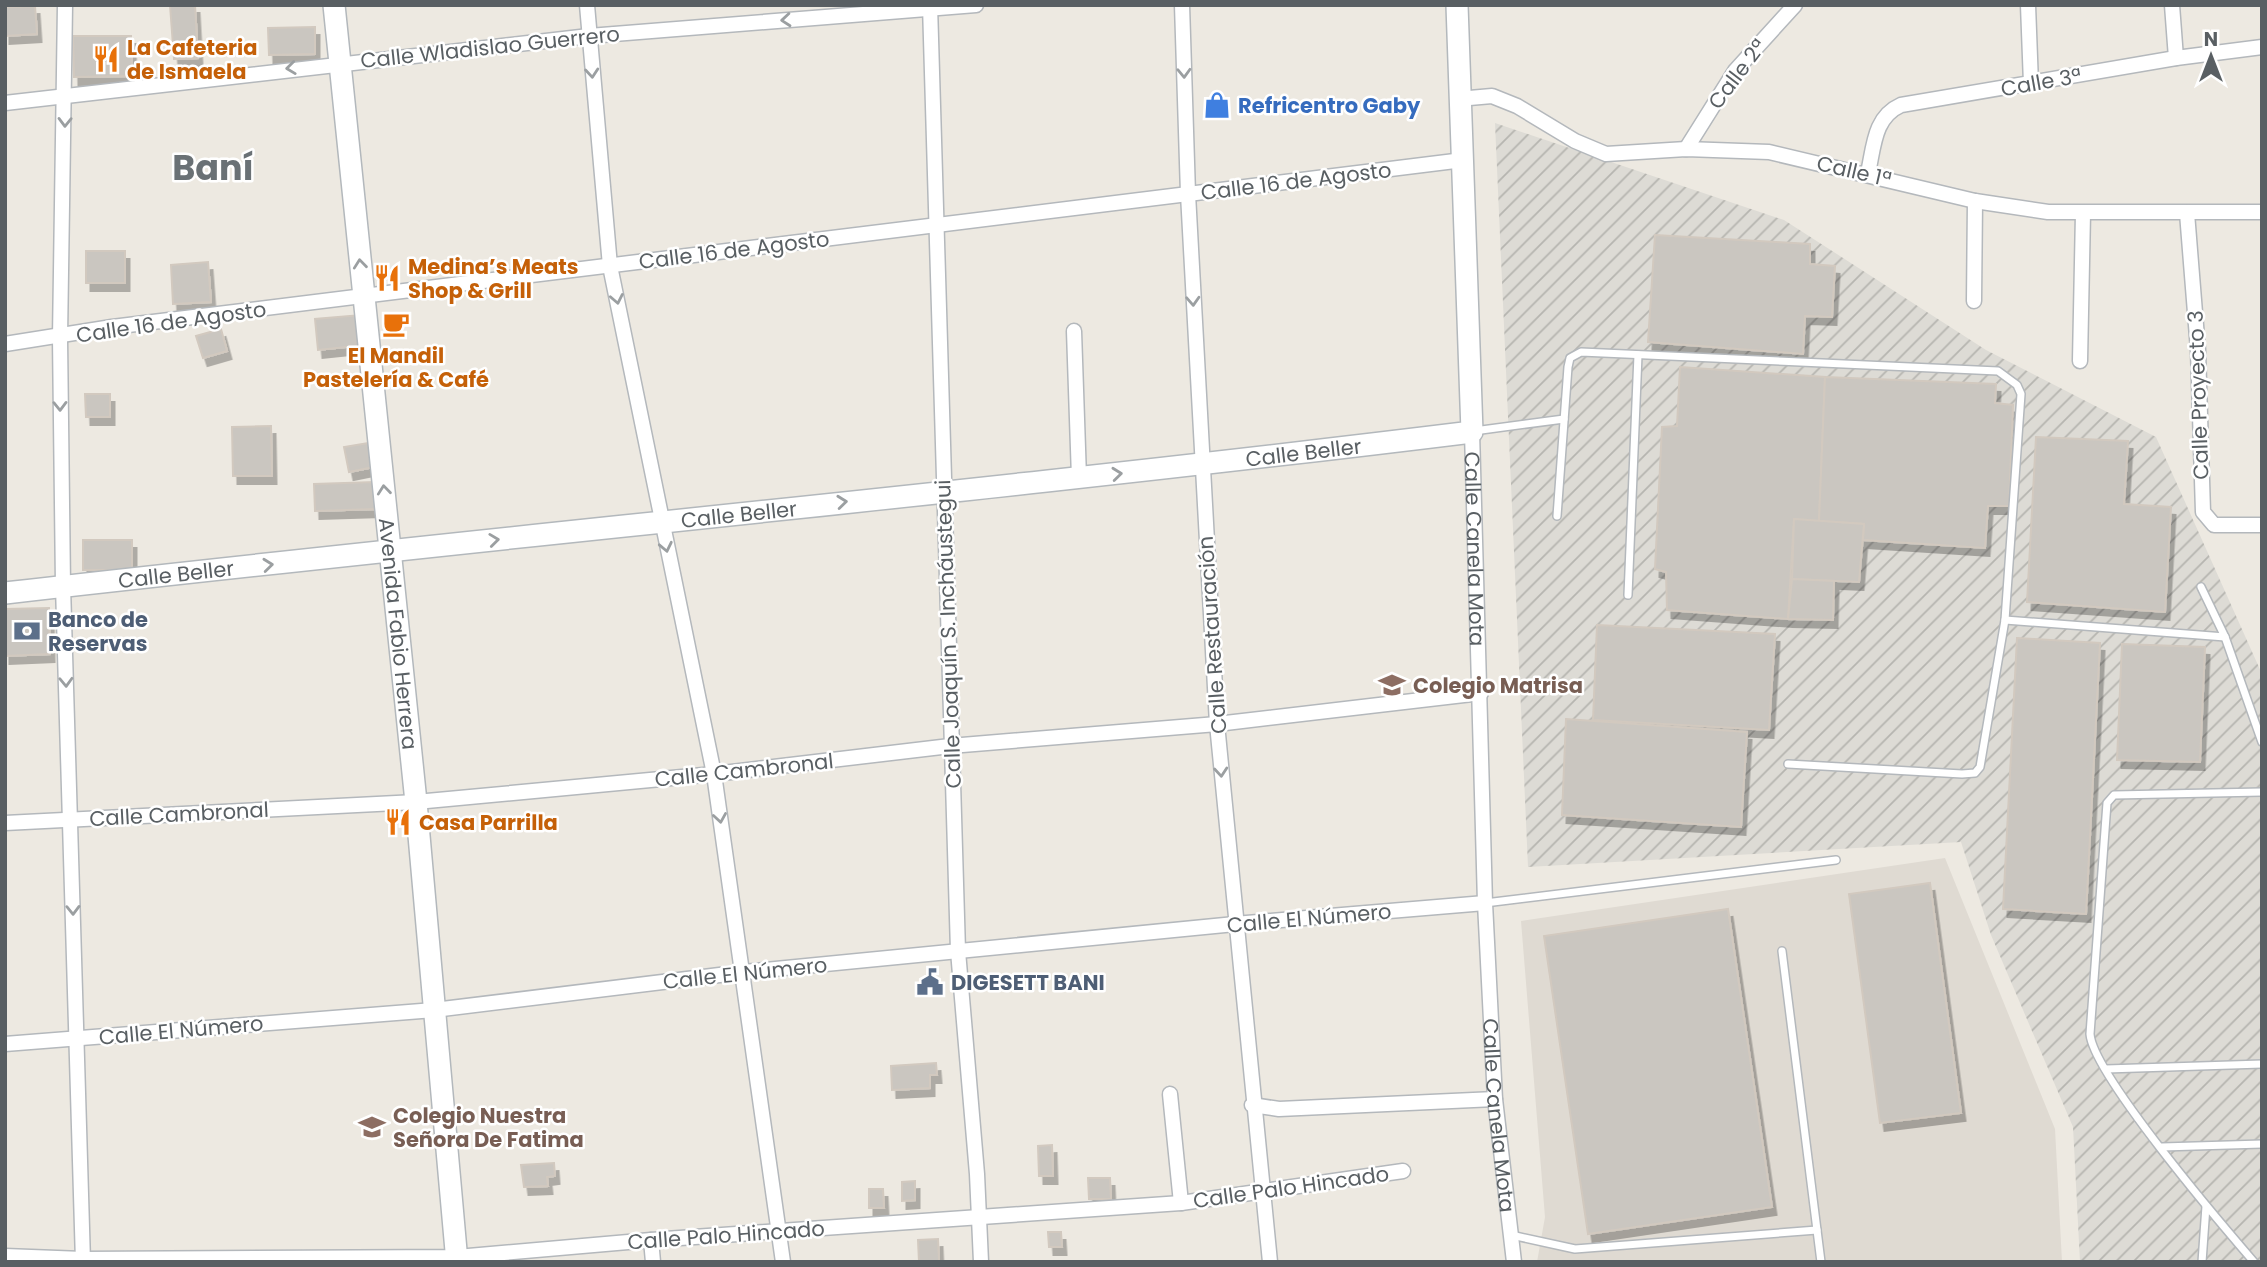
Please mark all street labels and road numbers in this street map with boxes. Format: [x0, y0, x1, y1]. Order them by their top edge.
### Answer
street label: Calle Wladislao Guerrero [359, 19, 621, 75]
street label: Calle 2ª [1701, 33, 1773, 115]
street label: Calle 3ª [1999, 61, 2083, 103]
street label: Calle 1ª [1814, 148, 1894, 194]
street label: Calle 16 de Agosto [1199, 155, 1393, 207]
street label: Calle 16 de Agosto [637, 224, 831, 276]
street label: Calle 16 de Agosto [74, 294, 268, 350]
street label: Calle Proyecto 3 [2181, 310, 2215, 480]
street label: Calle Beller [1244, 431, 1363, 473]
street label: Calle Canela Mota [1458, 451, 1492, 647]
street label: Calle Joaquín S. Incháustegui [928, 479, 968, 789]
street label: Calle Beller [679, 493, 798, 535]
street label: Avenida Fabio Herrera [372, 516, 425, 751]
street label: Calle Restauración [1191, 535, 1233, 735]
street label: Calle Beller [116, 553, 236, 595]
street label: Calle Cambronal [653, 746, 835, 794]
street label: Calle Cambronal [89, 795, 269, 833]
street label: Calle El Número [1226, 896, 1392, 940]
street label: Calle El Número [661, 950, 829, 996]
street label: Calle El Número [98, 1008, 264, 1052]
street label: Calle Canela Mota [1476, 1018, 1523, 1214]
street label: Calle Palo Hincado [1191, 1159, 1391, 1215]
street label: Calle Palo Hincado [626, 1214, 826, 1256]

